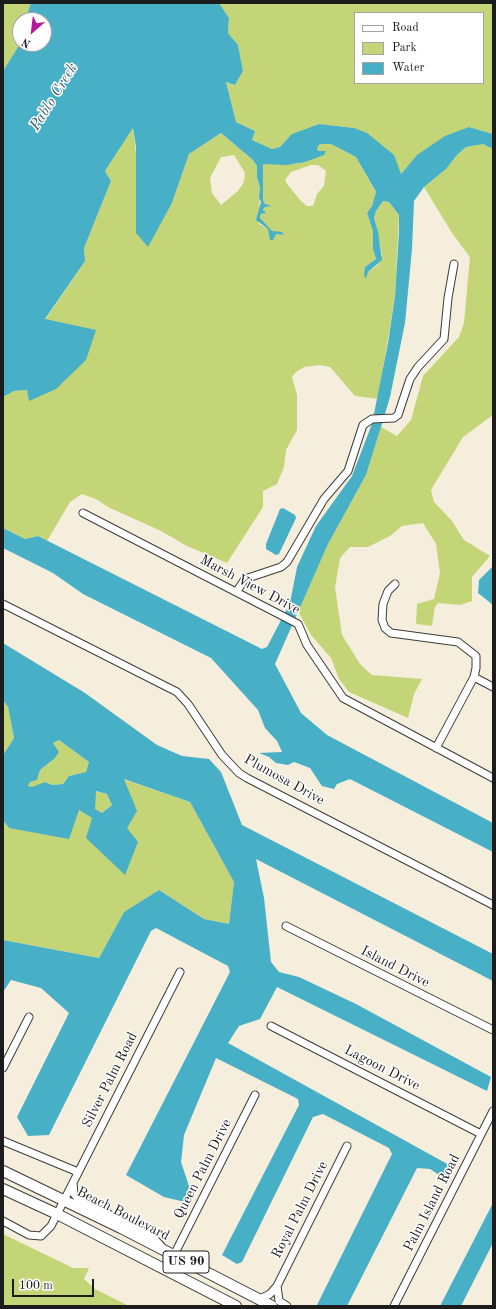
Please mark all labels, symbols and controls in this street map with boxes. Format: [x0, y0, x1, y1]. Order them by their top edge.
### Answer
north arrow [12, 12, 52, 52]
legend [354, 12, 484, 84]
text: Road [392, 22, 419, 34]
text: N [20, 35, 33, 49]
text: Park [392, 42, 417, 54]
water label: Pablo Creek [26, 60, 82, 134]
text: Water [392, 62, 424, 74]
street label: Marsh View Drive [197, 552, 303, 618]
street label: Plumosa Drive [241, 751, 327, 809]
street label: Island Drive [358, 943, 432, 991]
street label: Silver Palm Road [79, 1029, 141, 1131]
street label: Lagoon Drive [341, 1042, 423, 1094]
street label: Queen Palm Drive [171, 1116, 235, 1222]
street label: Palm Island Road [400, 1152, 464, 1254]
street label: Royal Palm Drive [268, 1159, 332, 1261]
street label: Beach Boulevard [74, 1183, 172, 1245]
road number: US 90 [163, 1251, 209, 1273]
scale bar [14, 1271, 96, 1297]
text: 100 m [19, 1280, 53, 1292]

